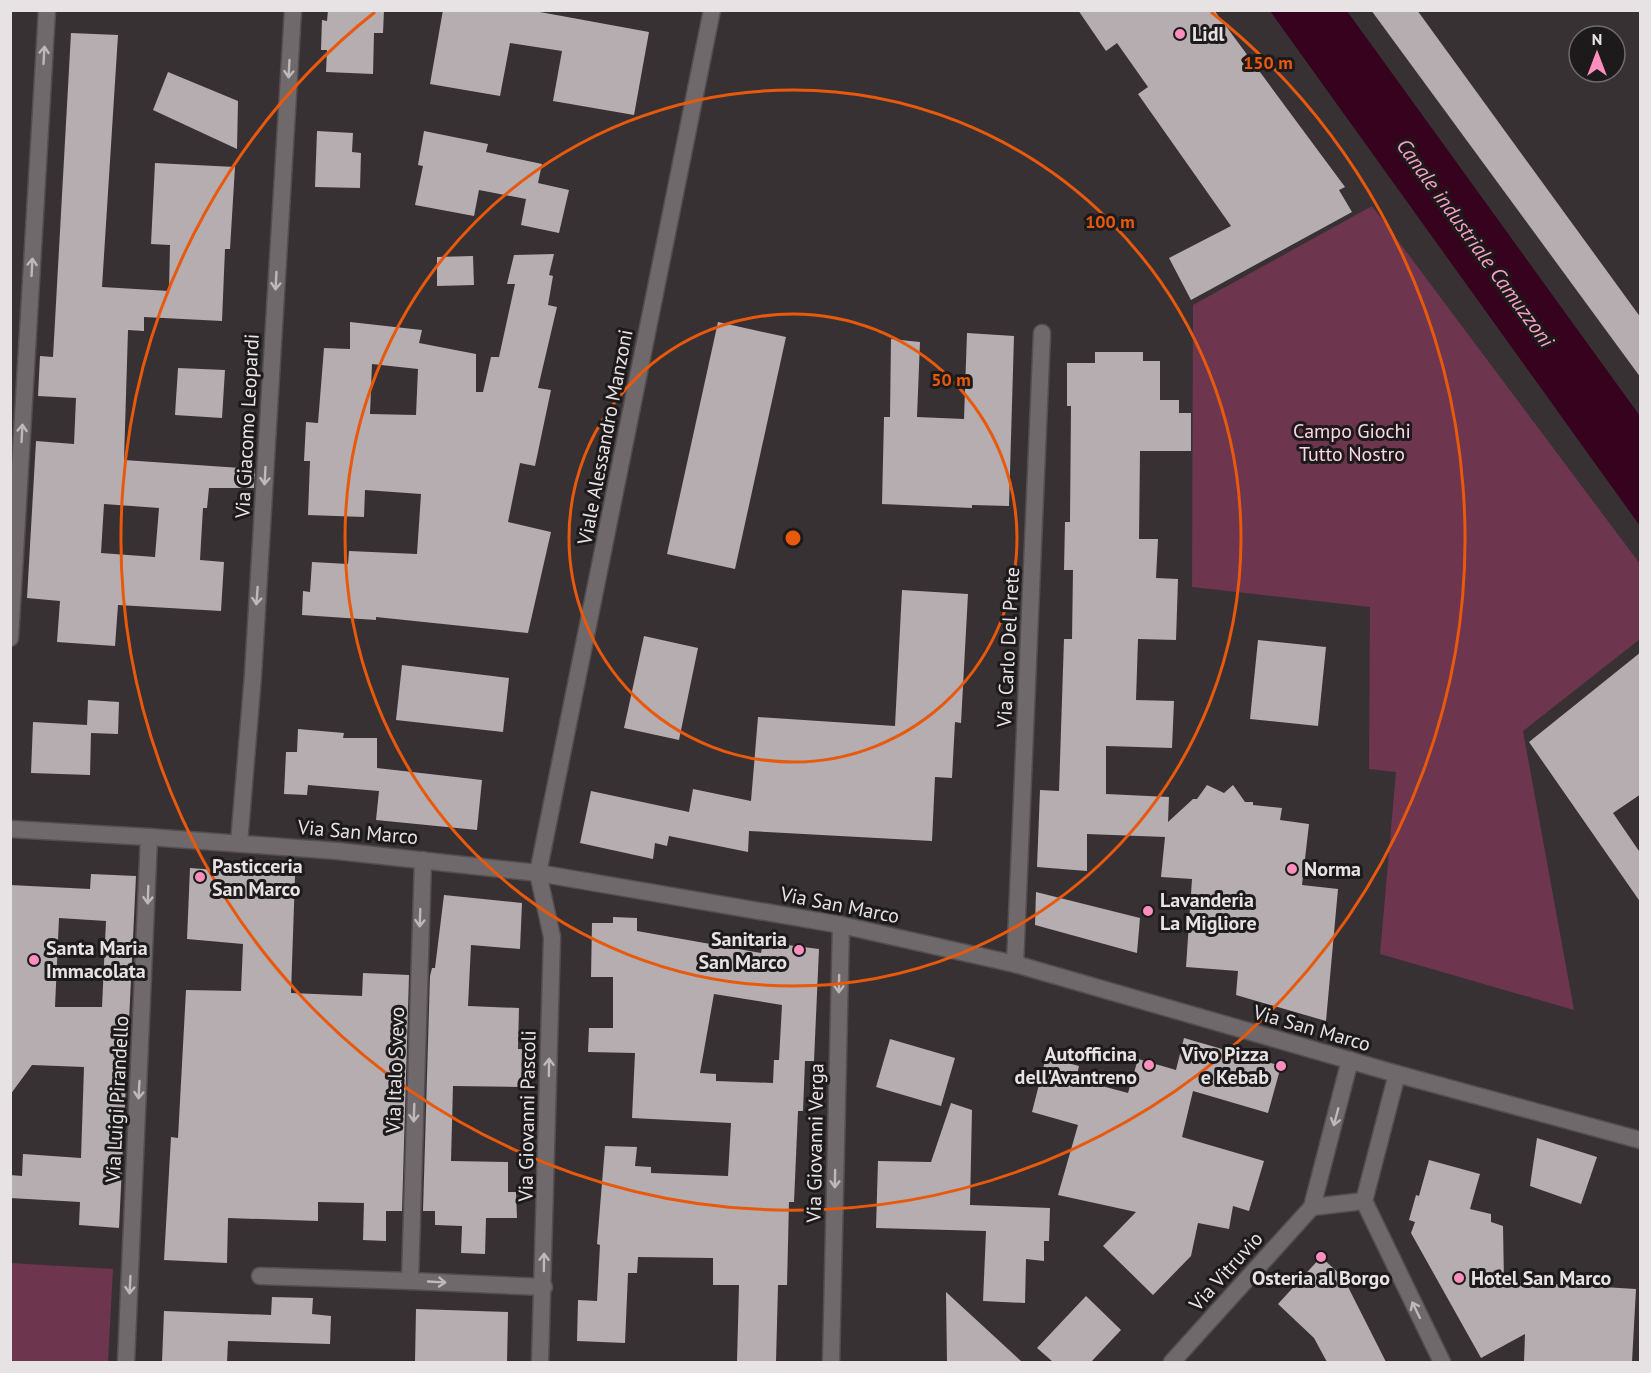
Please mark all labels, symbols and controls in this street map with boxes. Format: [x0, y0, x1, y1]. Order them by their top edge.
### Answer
place label: Lidl [1192, 21, 1224, 47]
north arrow [1567, 24, 1627, 84]
marker: Lidl [1173, 27, 1187, 41]
text: N [1592, 29, 1602, 49]
one-way arrow [39, 46, 50, 66]
text: 150 m [1243, 51, 1293, 74]
one-way arrow [284, 58, 295, 78]
water label: Canale industriale Camuzzoni [1391, 133, 1561, 353]
text: 100 m [1085, 210, 1135, 233]
one-way arrow [26, 257, 37, 277]
one-way arrow [271, 270, 282, 290]
street label: Viale Alessandro Manzoni [571, 327, 639, 548]
street label: Via Giacomo Leopardi [229, 333, 265, 520]
text: 50 m [931, 368, 971, 391]
park label: Campo Giochi Tutto Nostro [1293, 418, 1411, 467]
one-way arrow [17, 423, 28, 443]
one-way arrow [259, 465, 270, 485]
centre of rings [783, 528, 803, 548]
street label: Via Carlo Del Prete [991, 566, 1025, 729]
one-way arrow [252, 586, 263, 606]
street label: Via San Marco [296, 814, 419, 850]
place label: Pasticceria San Marco [212, 853, 303, 902]
place label: Norma [1304, 856, 1361, 882]
marker: Norma [1285, 862, 1299, 876]
marker: Pasticceria San Marco [193, 870, 207, 884]
street label: Via San Marco [777, 881, 902, 929]
one-way arrow [143, 885, 154, 905]
place label: Lavanderia La Migliore [1160, 887, 1257, 936]
marker: Lavanderia La Migliore [1141, 904, 1155, 918]
one-way arrow [414, 907, 425, 927]
place label: Sanitaria San Marco [699, 926, 787, 975]
place label: Santa Maria Immacolata [46, 935, 148, 984]
marker: Sanitaria San Marco [792, 943, 806, 957]
marker: Santa Maria Immacolata [27, 953, 41, 967]
one-way arrow [834, 973, 845, 993]
street label: Via San Marco [1249, 999, 1374, 1057]
street label: Via Italo Svevo [380, 1006, 410, 1135]
street label: Via Luigi Pirandello [100, 1015, 134, 1184]
street label: Via Giovanni Pascoli [512, 1030, 541, 1203]
place label: Autofficina dell'Avantreno [1015, 1041, 1137, 1090]
place label: Vivo Pizza e Kebab [1180, 1041, 1269, 1090]
one-way arrow [543, 1058, 555, 1078]
marker: Autofficina dell'Avantreno [1142, 1058, 1156, 1072]
marker: Vivo Pizza e Kebab [1274, 1059, 1288, 1073]
street label: Via Giovanni Verga [801, 1063, 829, 1224]
one-way arrow [133, 1079, 144, 1099]
one-way arrow [409, 1102, 420, 1122]
one-way arrow [1329, 1107, 1341, 1126]
one-way arrow [829, 1168, 841, 1188]
street label: Via Vitruvio [1183, 1226, 1269, 1317]
marker: Osteria al Borgo [1314, 1250, 1328, 1264]
one-way arrow [539, 1253, 550, 1273]
place label: Osteria al Borgo [1252, 1265, 1390, 1291]
place label: Hotel San Marco [1471, 1265, 1611, 1291]
marker: Hotel San Marco [1452, 1271, 1466, 1285]
one-way arrow [124, 1274, 135, 1294]
one-way arrow [426, 1277, 446, 1288]
one-way arrow [1410, 1301, 1422, 1319]

